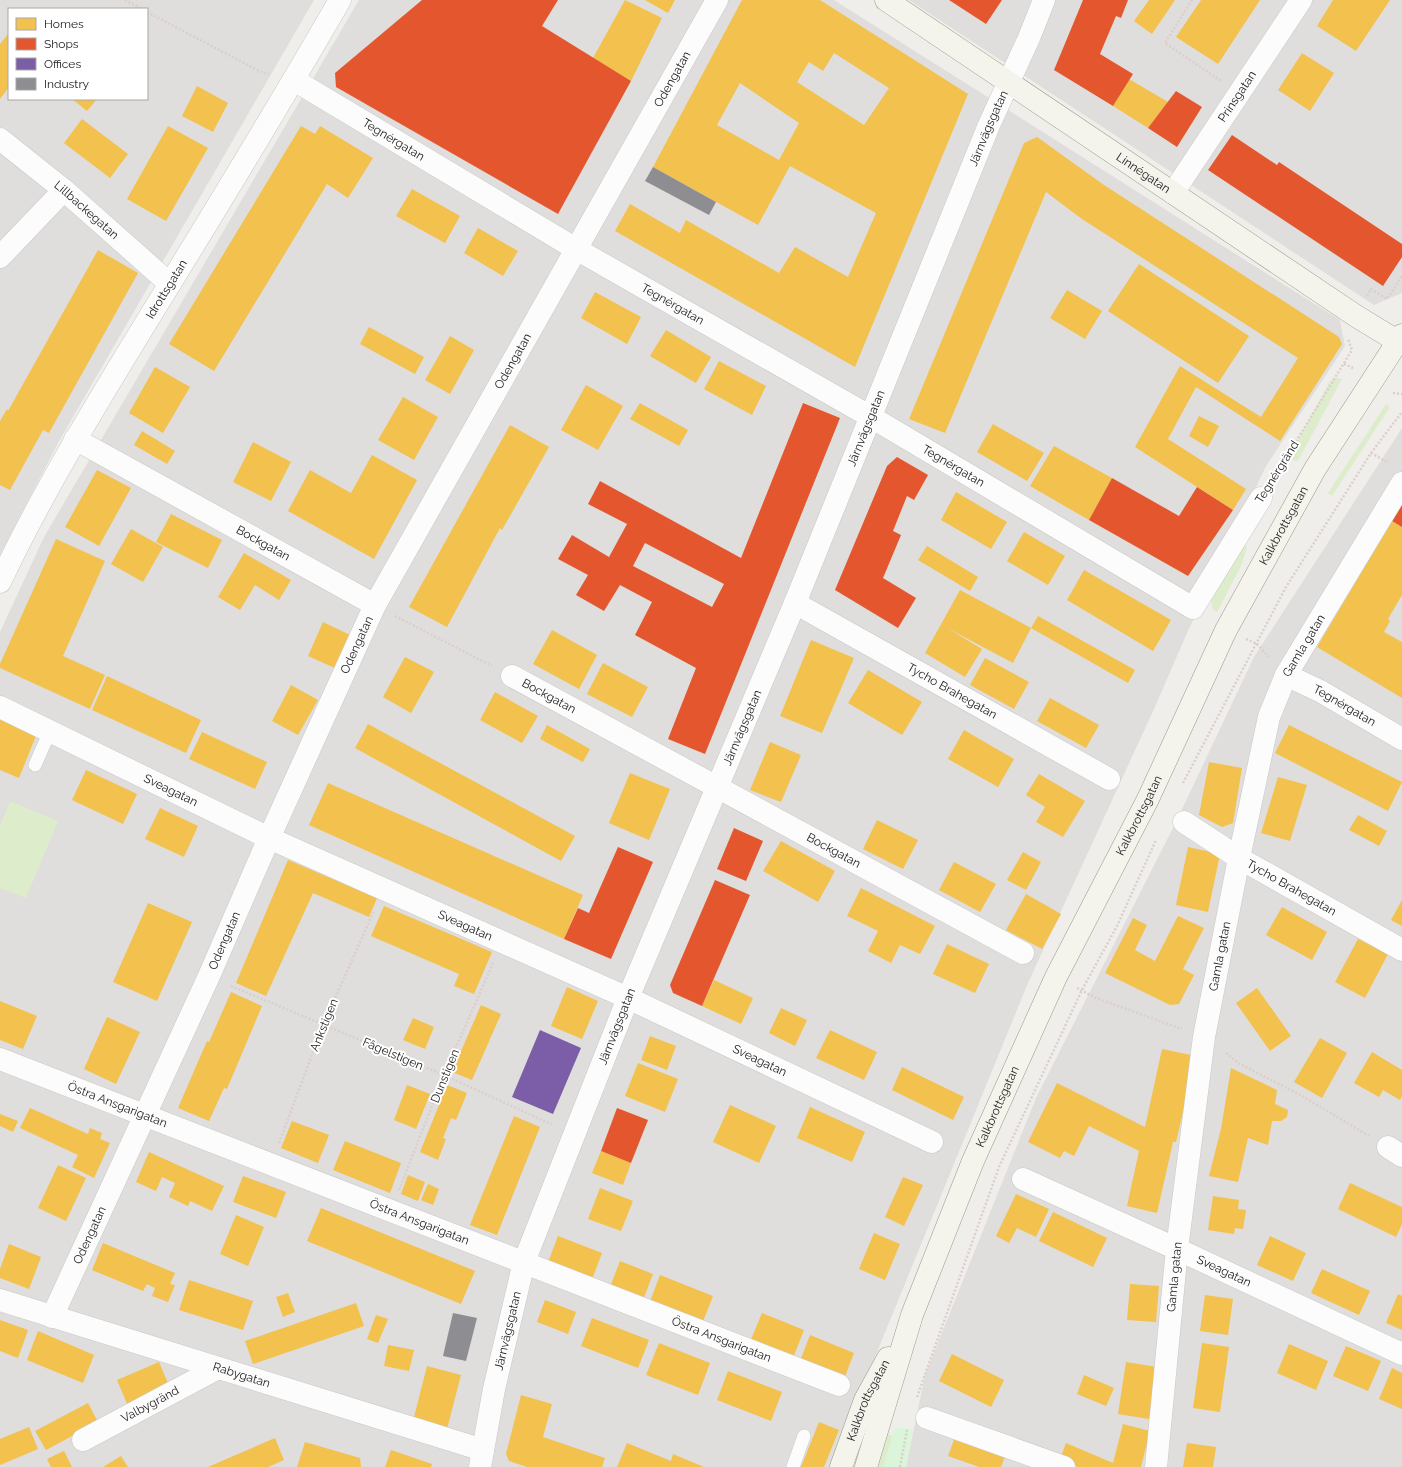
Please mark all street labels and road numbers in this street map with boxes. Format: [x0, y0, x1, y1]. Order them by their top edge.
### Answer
street label: Odengatan [651, 49, 694, 110]
street label: Prinsgatan [1215, 68, 1259, 125]
street label: Järnvägsgatan [966, 88, 1011, 168]
street label: Tegnérgatan [360, 116, 427, 164]
street label: Linnégatan [1114, 150, 1173, 196]
street label: Lillbackegatan [51, 178, 122, 242]
street label: Idrottsgatan [143, 257, 190, 321]
street label: Tegnérgatan [639, 281, 707, 327]
street label: Odengatan [491, 331, 534, 392]
street label: Järnvägsgatan [844, 388, 888, 468]
street label: Tegnérgränd [1252, 438, 1302, 506]
street label: Tegnérgatan [920, 442, 987, 490]
street label: Kalkbrottsgatan [1256, 484, 1311, 567]
street label: Bockgatan [234, 523, 292, 564]
street label: Gamla gatan [1280, 612, 1328, 679]
street label: Odengatan [338, 614, 376, 676]
street label: Tycho Brahegatan [905, 660, 999, 722]
street label: Bockgatan [520, 676, 578, 716]
street label: Tegnérgatan [1311, 682, 1378, 729]
street label: Järnvägsgatan [720, 688, 764, 768]
street label: Sveagatan [142, 771, 200, 809]
street label: Kalkbrottsgatan [1113, 773, 1165, 858]
street label: Bockgatan [804, 830, 863, 871]
street label: Tycho Brahegatan [1244, 857, 1339, 918]
street label: Sveagatan [436, 907, 495, 944]
street label: Odengatan [206, 909, 243, 972]
street label: Gamla gatan [1206, 920, 1233, 992]
street label: Järnvägsgatan [595, 986, 638, 1067]
street label: Ankstigen [307, 997, 341, 1053]
street label: Fågelstigen [361, 1035, 425, 1073]
street label: Sveagatan [730, 1042, 789, 1079]
street label: Dunstigen [428, 1047, 462, 1105]
street label: Kalkbrottsgatan [973, 1064, 1022, 1150]
street label: Östra Ansgarigatan [66, 1079, 169, 1130]
street label: Östra Ansgarigatan [368, 1196, 471, 1248]
street label: Odengatan [70, 1204, 109, 1266]
street label: Gamla gatan [1164, 1241, 1185, 1313]
street label: Sveagatan [1195, 1252, 1253, 1290]
street label: Järnvägsgatan [492, 1290, 524, 1372]
street label: Östra Ansgarigatan [670, 1314, 773, 1365]
street label: Kalkbrottsgatan [844, 1357, 893, 1443]
street label: Rabygatan [211, 1360, 272, 1391]
street label: Valbygränd [119, 1383, 181, 1425]

